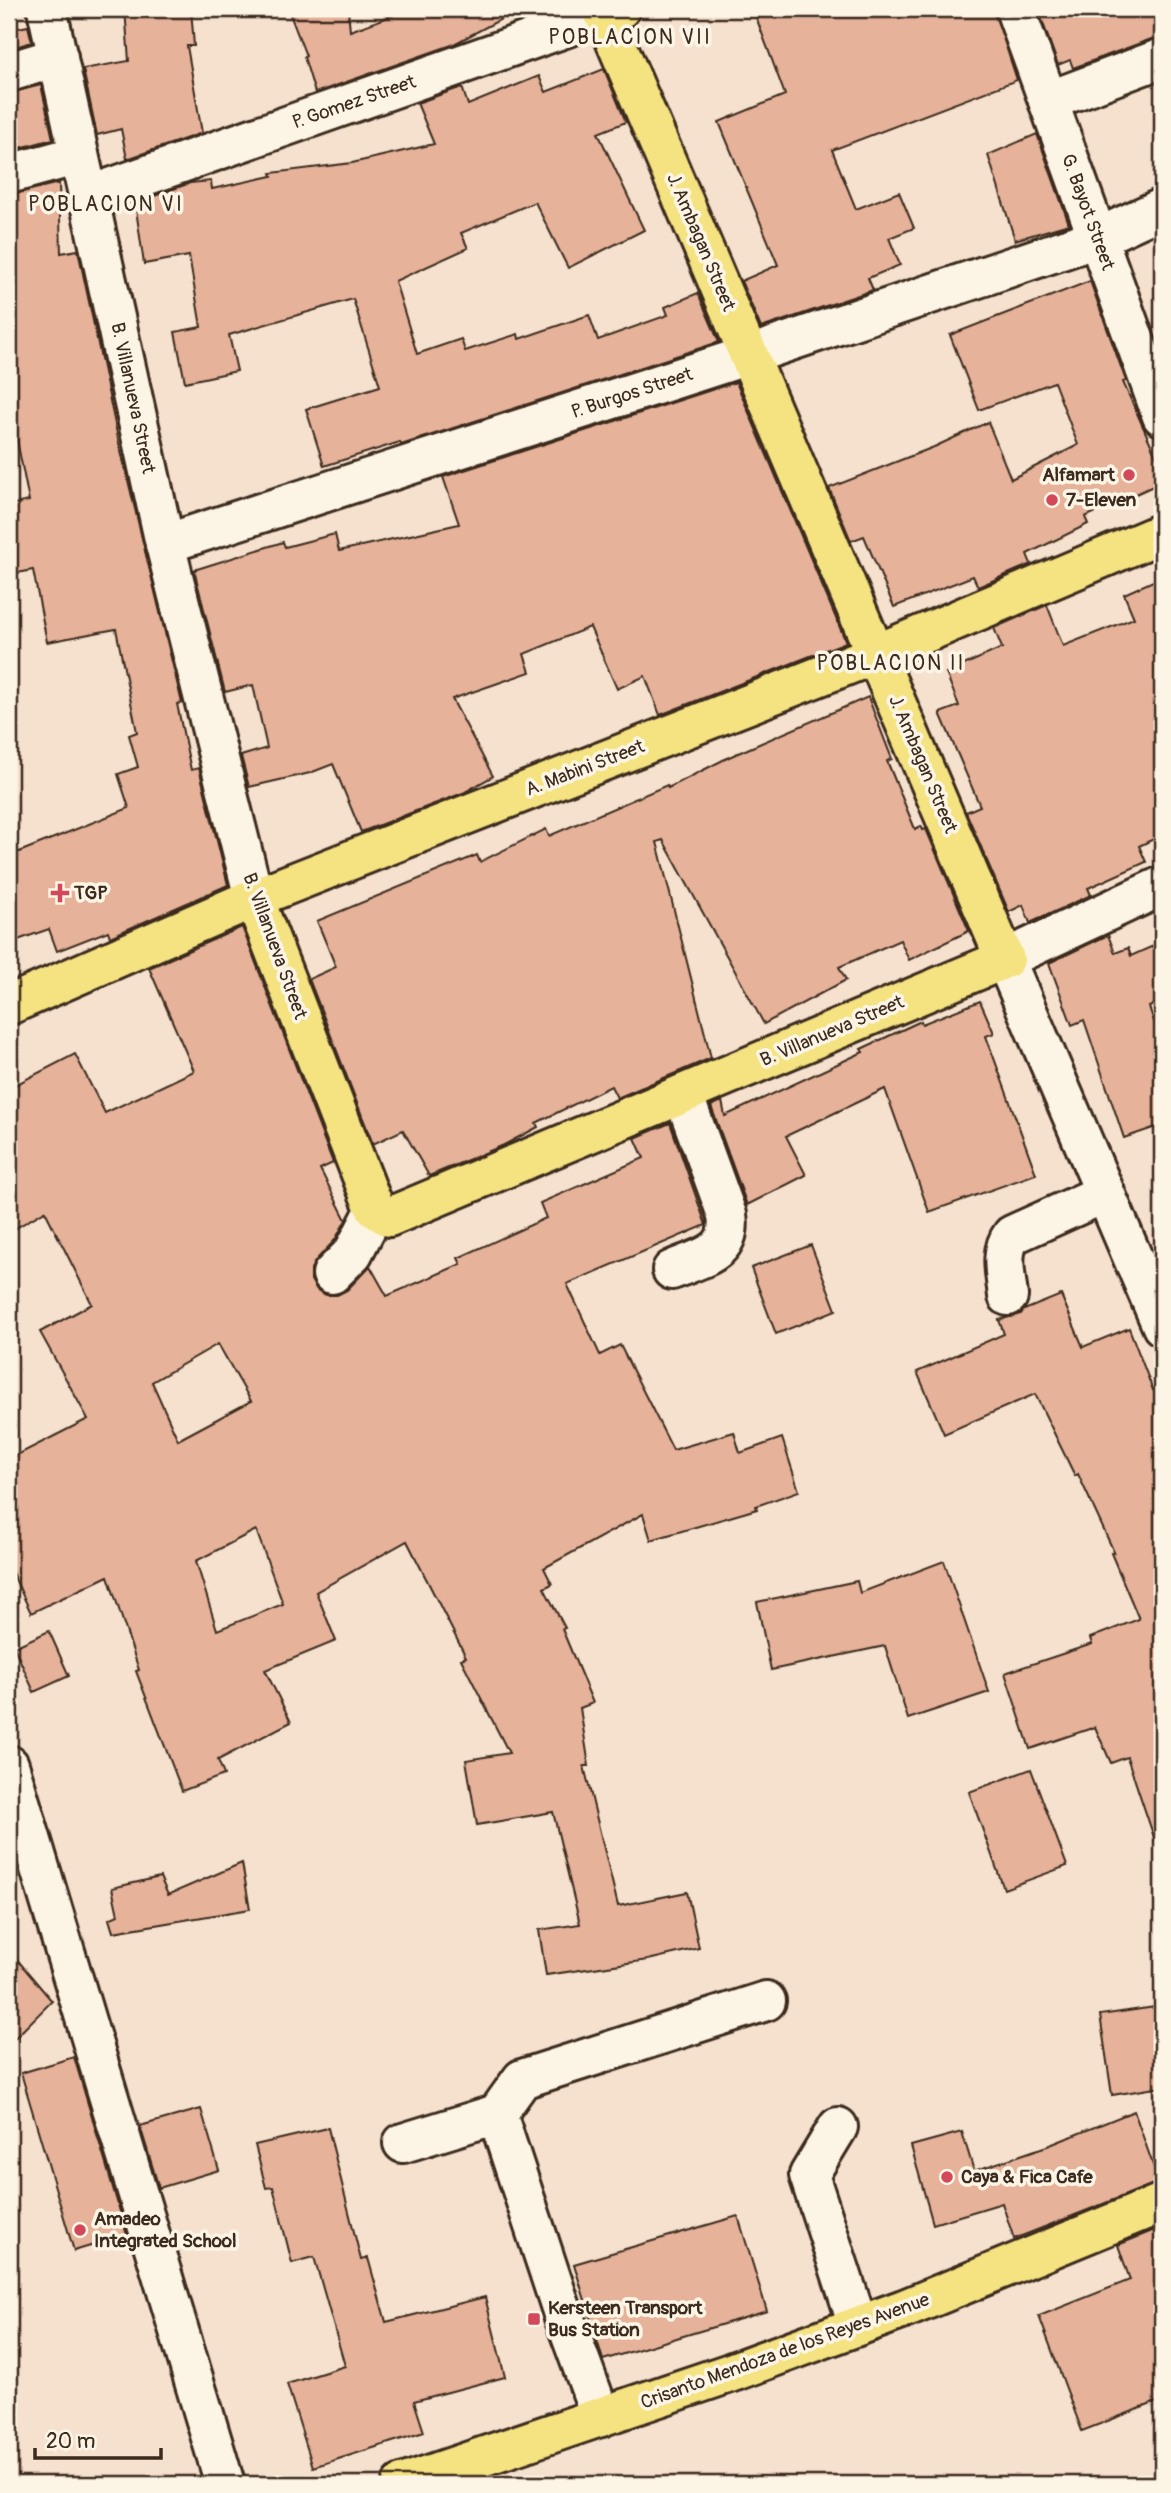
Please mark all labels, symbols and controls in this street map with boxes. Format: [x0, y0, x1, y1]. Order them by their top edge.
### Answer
district label: POBLACION VII [548, 24, 712, 51]
street label: P. Gomez Street [289, 70, 419, 134]
street label: G. Bayot Street [1056, 151, 1120, 274]
street label: J. Ambagan Street [661, 169, 741, 315]
district label: POBLACION VI [28, 191, 184, 218]
street label: B. Villanueva Street [105, 320, 161, 476]
street label: P. Burgos Street [568, 362, 696, 424]
place label: Alfamart [1042, 463, 1116, 487]
marker: Alfamart [1121, 467, 1137, 483]
place label: 7-Eleven [1066, 488, 1136, 512]
marker: 7-Eleven [1044, 492, 1060, 508]
district label: POBLACION II [816, 650, 966, 677]
street label: J. Ambagan Street [883, 691, 963, 837]
street label: A. Mabini Street [522, 734, 648, 802]
street label: B. Villanueva Street [237, 870, 313, 1023]
place label: TGP [73, 881, 108, 905]
marker: TGP [52, 885, 68, 901]
street label: B. Villanueva Street [757, 990, 908, 1072]
place label: Caya & Fica Cafe [961, 2165, 1093, 2189]
marker: Caya & Fica Cafe [939, 2169, 955, 2185]
place label: Amadeo Integrated School [94, 2207, 237, 2253]
marker: Amadeo Integrated School [72, 2222, 88, 2238]
street label: Crisanto Mendoza de los Reyes Avenue [637, 2287, 933, 2415]
place label: Kersteen Transport Bus Station [548, 2296, 704, 2342]
marker: Kersteen Transport Bus Station [526, 2311, 542, 2327]
scale bar [35, 2416, 161, 2460]
text: 20 m [46, 2428, 95, 2455]

